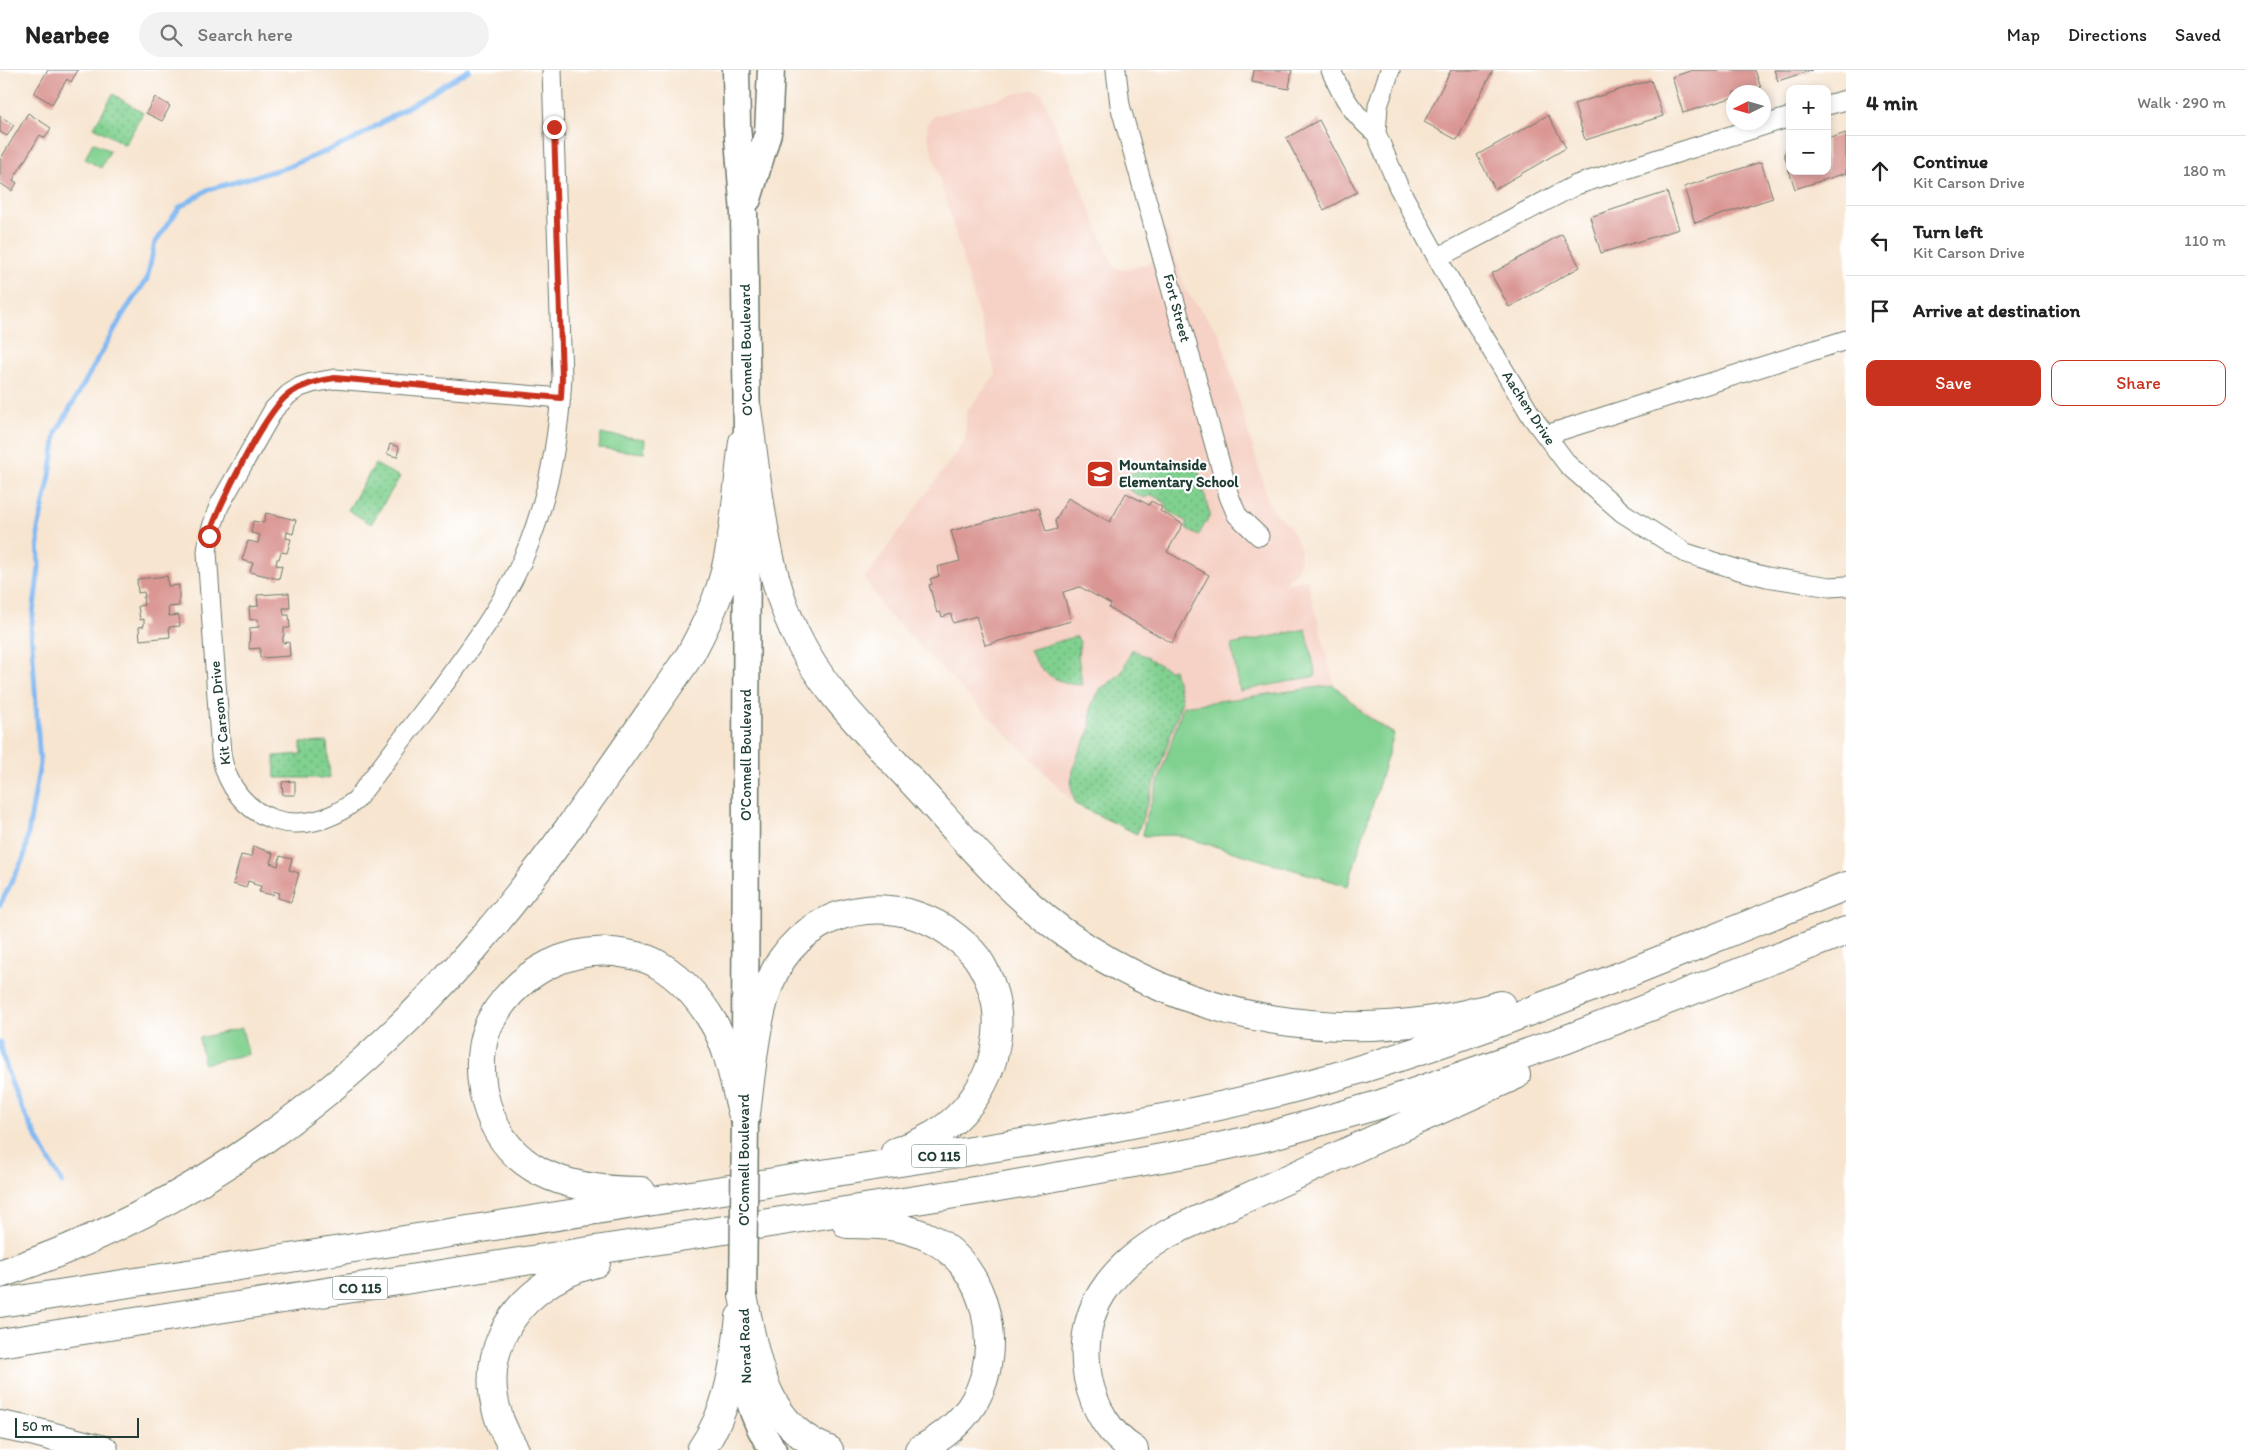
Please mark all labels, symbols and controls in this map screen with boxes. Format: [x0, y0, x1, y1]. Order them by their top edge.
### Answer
search box [139, 12, 489, 57]
text: Nearbee [25, 20, 109, 49]
icon: search [157, 21, 185, 49]
text: Search here [197, 23, 293, 46]
text: Map [2007, 24, 2040, 46]
text: Directions [2068, 24, 2147, 46]
text: Saved [2175, 24, 2221, 46]
north arrow [1726, 85, 1771, 130]
map controls [1786, 85, 1831, 175]
button: + [1786, 85, 1831, 130]
text: 4 min [1866, 90, 1918, 115]
text: Walk · 290 m [2137, 93, 2226, 112]
route end [543, 116, 566, 139]
button: − [1786, 130, 1831, 175]
text: Continue [1913, 150, 1988, 173]
icon: ahead [1866, 157, 1894, 185]
text: 180 m [2183, 161, 2226, 180]
text: Kit Carson Drive [1913, 173, 2025, 192]
text: Turn left [1913, 220, 1983, 243]
icon: left [1866, 227, 1894, 255]
text: 110 m [2184, 231, 2226, 250]
text: Kit Carson Drive [1913, 243, 2025, 262]
street label: Fort Street [1159, 272, 1195, 344]
street label: O'Connell Boulevard [736, 284, 756, 416]
icon: arrive [1866, 297, 1894, 325]
text: Arrive at destination [1913, 299, 2080, 322]
button: Save [1866, 360, 2041, 406]
button: Share [2051, 360, 2226, 406]
street label: Aachen Drive [1498, 367, 1560, 449]
place label: Mountainside Elementary School [1119, 456, 1239, 492]
school or university icon: Mountainside Elementary School [1085, 459, 1115, 489]
route start [198, 525, 221, 548]
street label: Kit Carson Drive [206, 660, 234, 766]
street label: O'Connell Boulevard [737, 689, 755, 821]
street label: O'Connell Boulevard [735, 1094, 753, 1226]
road number: CO 115 [912, 1144, 966, 1168]
road number: CO 115 [332, 1276, 388, 1300]
street label: Norad Road [735, 1308, 755, 1384]
scale bar [15, 1415, 139, 1438]
text: 50 m [22, 1418, 53, 1435]

